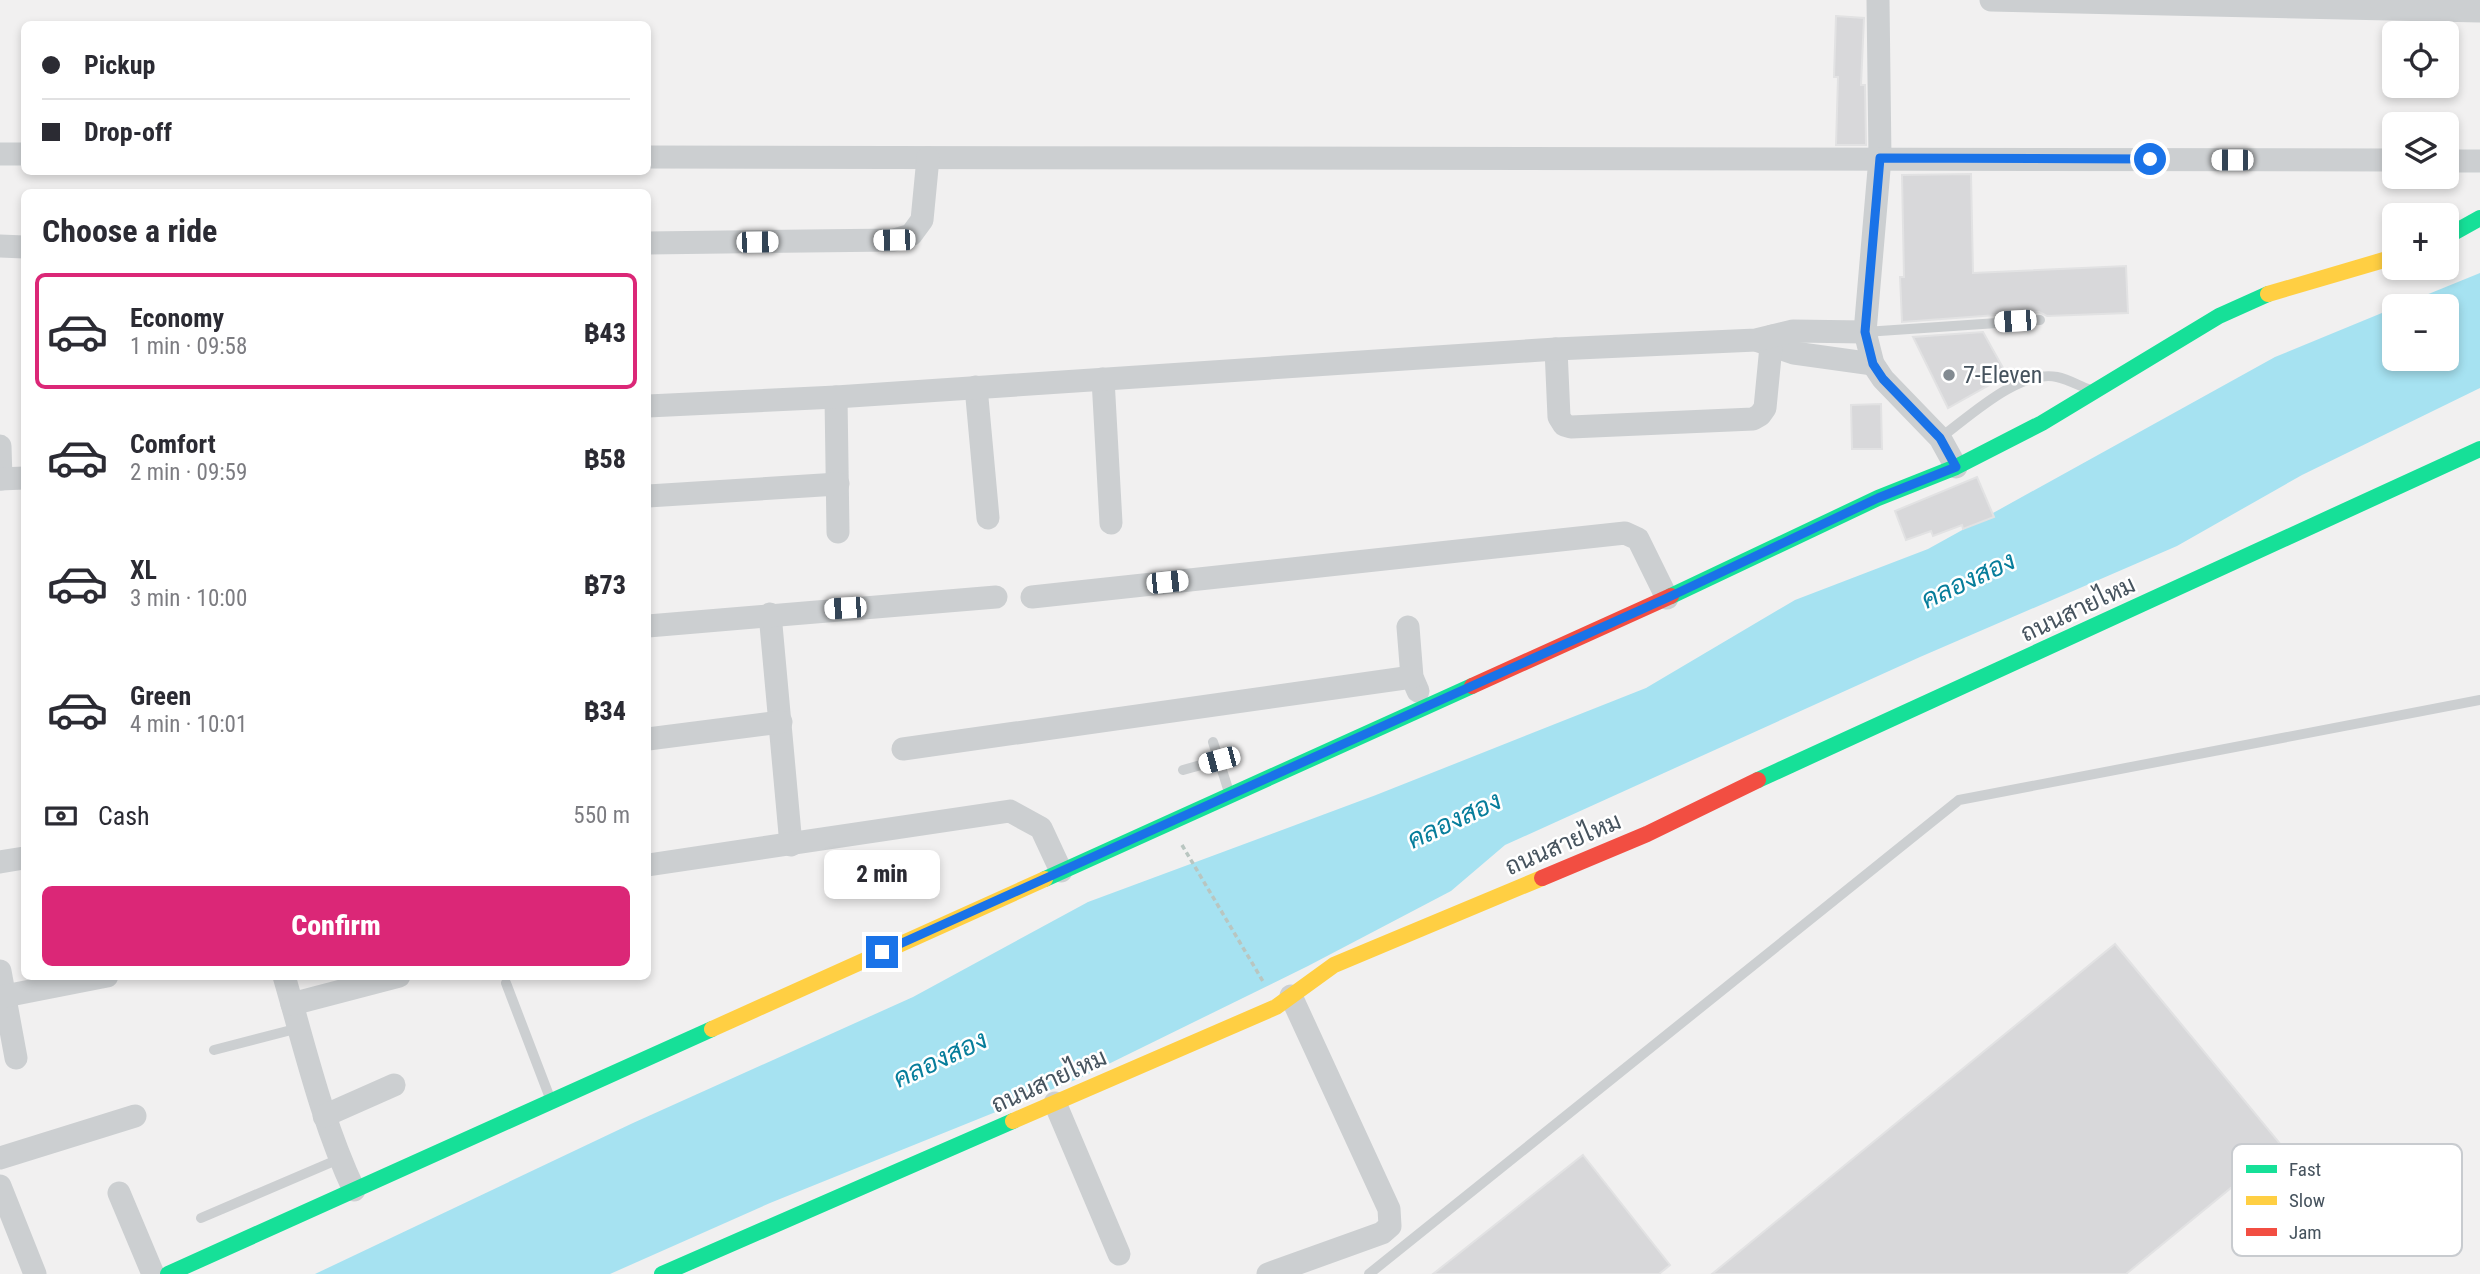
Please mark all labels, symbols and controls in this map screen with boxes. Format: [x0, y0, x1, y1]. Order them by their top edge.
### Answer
map controls [2382, 21, 2459, 371]
button: locate [2382, 21, 2459, 98]
text: Pickup [84, 50, 155, 80]
button: layers [2382, 112, 2459, 189]
text: Drop-off [84, 117, 172, 147]
route start [2134, 143, 2166, 175]
car [2212, 150, 2254, 171]
button: + [2382, 203, 2459, 280]
text: Choose a ride [42, 212, 217, 250]
car [873, 229, 916, 251]
car [736, 231, 779, 253]
button: − [2382, 294, 2459, 371]
icon: car [46, 300, 109, 363]
text: Economy [130, 303, 224, 333]
car [1994, 309, 2037, 333]
text: ฿43 [584, 318, 626, 348]
text: 1 min · 09:58 [130, 333, 247, 360]
place label: 7-Eleven [1963, 361, 2042, 389]
marker: 7-Eleven [1941, 367, 1957, 383]
icon: car [46, 426, 109, 489]
text: Comfort [130, 429, 216, 459]
text: ฿58 [584, 444, 626, 474]
text: 2 min · 09:59 [130, 459, 247, 486]
water label: คลองสอง [1916, 545, 2020, 615]
icon: car [46, 552, 109, 615]
text: XL [130, 555, 157, 585]
street label: ถนนสายไหม [2015, 568, 2140, 648]
car [1146, 569, 1189, 595]
text: ฿73 [584, 570, 626, 600]
text: 3 min · 10:00 [130, 585, 247, 612]
car [824, 596, 867, 620]
icon: car [46, 678, 109, 741]
text: Green [130, 681, 191, 711]
text: ฿34 [584, 696, 626, 726]
text: 4 min · 10:01 [130, 711, 247, 738]
car [1196, 744, 1243, 776]
water label: คลองสอง [1402, 785, 1506, 855]
icon: cash [42, 797, 80, 835]
text: Cash [98, 801, 150, 831]
text: 550 m [573, 802, 630, 829]
street label: ถนนสายไหม [1500, 805, 1625, 881]
callout: 2 min [824, 850, 940, 900]
text: 2 min [856, 861, 908, 888]
button: Confirm [42, 886, 630, 966]
route end [866, 936, 898, 968]
water label: คลองสอง [888, 1024, 992, 1094]
street label: ถนนสายไหม [986, 1041, 1111, 1119]
legend [2232, 1144, 2462, 1256]
text: Fast [2289, 1158, 2321, 1181]
text: Slow [2289, 1189, 2325, 1212]
text: Jam [2289, 1221, 2322, 1244]

